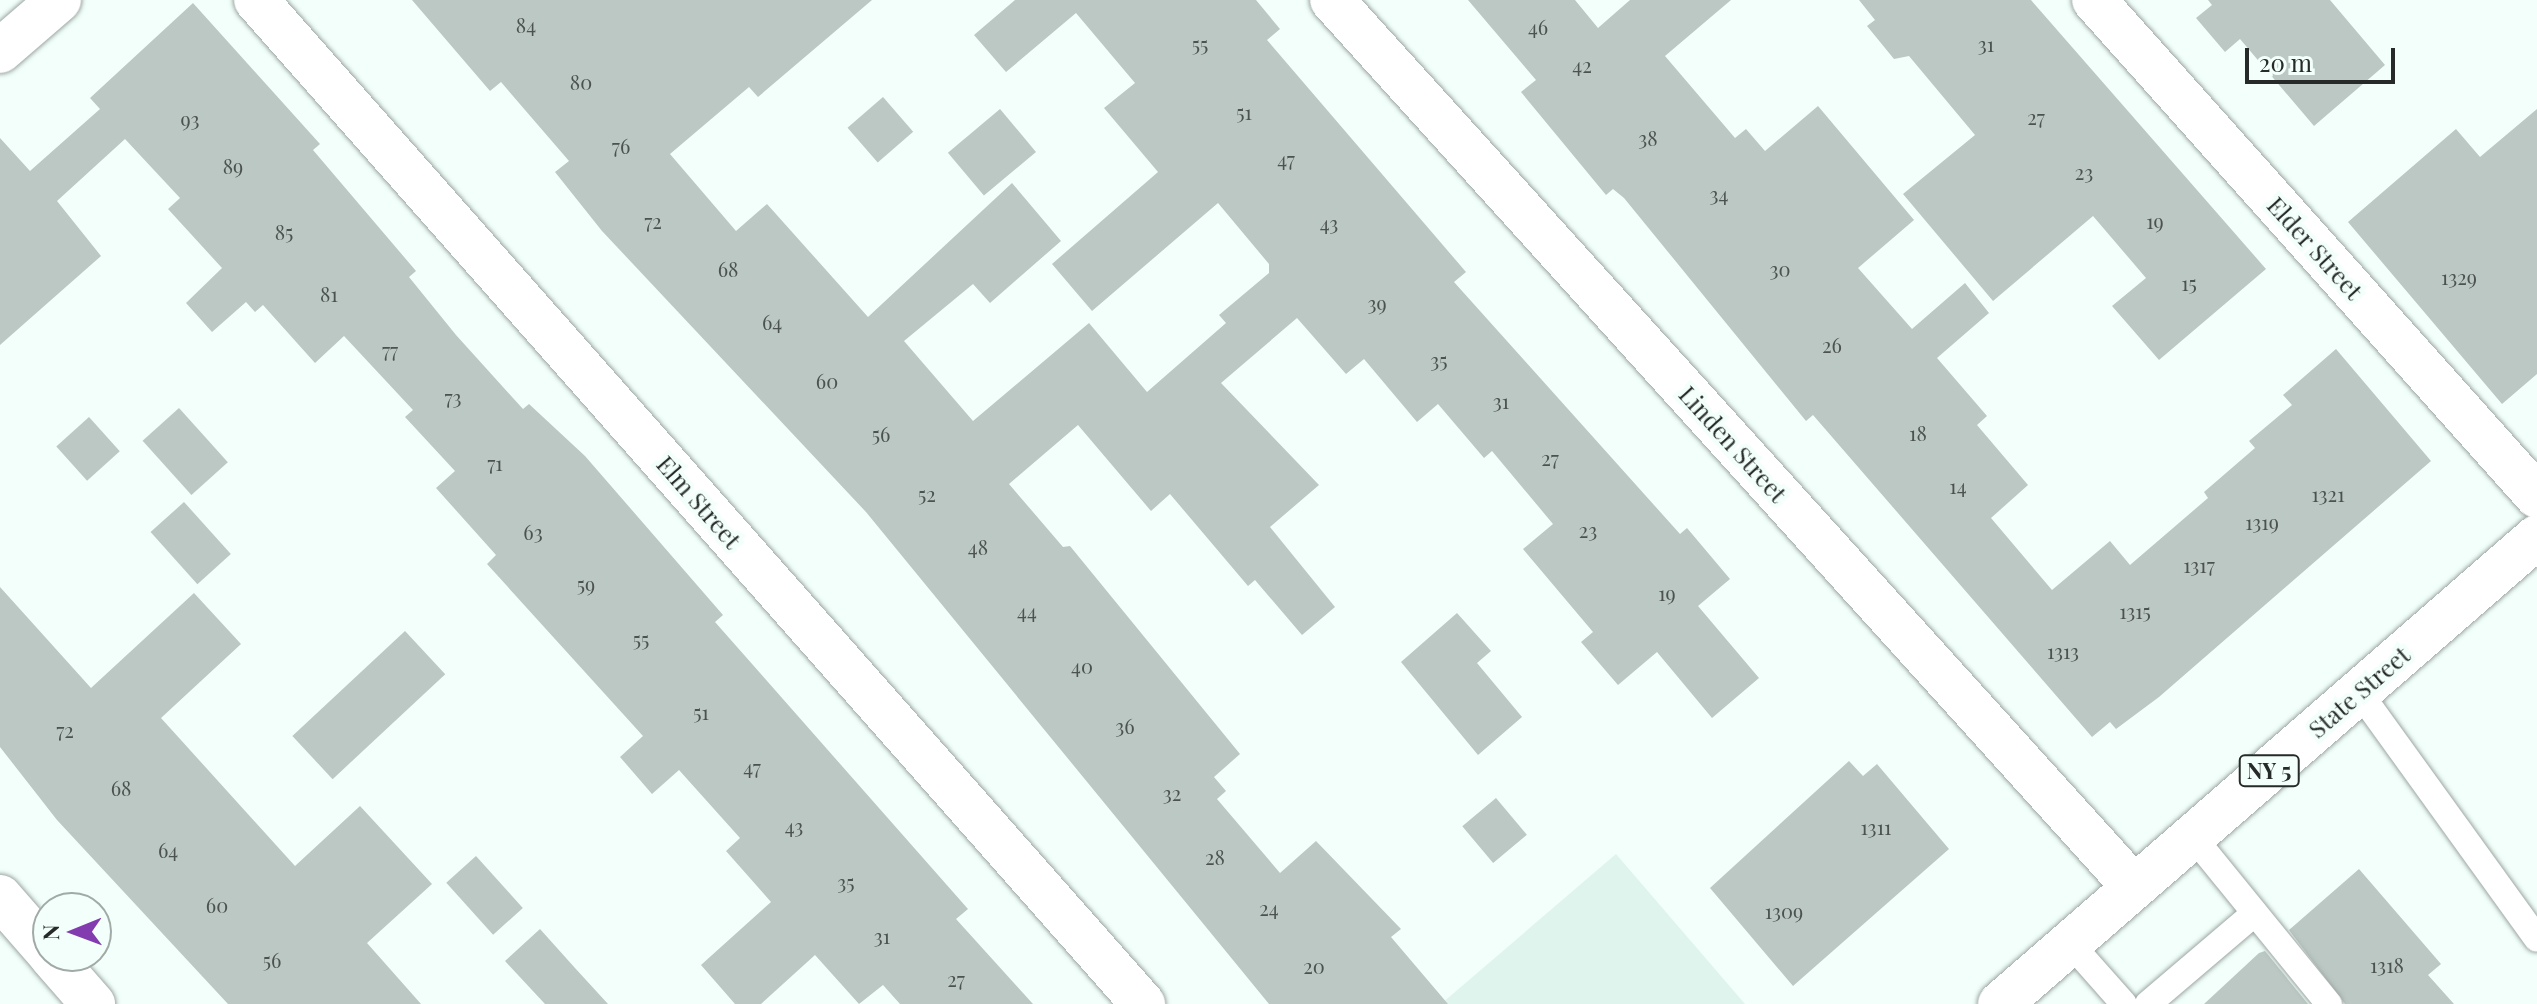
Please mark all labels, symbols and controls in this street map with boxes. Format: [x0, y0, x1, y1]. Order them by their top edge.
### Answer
house number: 84 [516, 12, 536, 36]
house number: 46 [1528, 14, 1548, 38]
house number: 55 [1192, 31, 1208, 55]
house number: 31 [1978, 31, 1994, 55]
scale bar [2249, 32, 2399, 82]
text: 20 m [2259, 46, 2312, 78]
house number: 42 [1572, 52, 1592, 76]
house number: 80 [570, 69, 592, 93]
house number: 51 [1236, 99, 1252, 123]
house number: 27 [2027, 104, 2045, 128]
house number: 93 [180, 106, 200, 130]
house number: 38 [1638, 125, 1658, 149]
house number: 76 [612, 133, 630, 157]
house number: 47 [1277, 146, 1295, 170]
house number: 89 [223, 153, 243, 177]
house number: 23 [2075, 159, 2093, 183]
house number: 34 [1710, 181, 1728, 205]
street label: Elder Street [2261, 191, 2369, 305]
house number: 72 [644, 208, 662, 232]
house number: 19 [2146, 208, 2164, 232]
house number: 43 [1320, 210, 1338, 234]
house number: 85 [275, 219, 293, 243]
house number: 68 [718, 256, 738, 280]
house number: 30 [1769, 256, 1791, 280]
house number: 1329 [2441, 264, 2477, 288]
house number: 15 [2181, 270, 2197, 294]
house number: 81 [320, 281, 338, 305]
house number: 39 [1367, 290, 1387, 314]
house number: 64 [762, 309, 782, 333]
house number: 26 [1822, 332, 1842, 356]
house number: 77 [382, 337, 398, 361]
house number: 35 [1430, 347, 1448, 371]
house number: 60 [816, 368, 838, 392]
street label: Linden Street [1673, 380, 1793, 508]
house number: 73 [444, 384, 462, 408]
house number: 31 [1493, 388, 1509, 412]
house number: 18 [1909, 420, 1927, 444]
house number: 56 [872, 421, 890, 445]
house number: 27 [1541, 445, 1559, 469]
house number: 71 [487, 450, 503, 474]
street label: Elm Street [651, 450, 747, 554]
house number: 14 [1949, 473, 1967, 497]
house number: 52 [918, 481, 936, 505]
house number: 1321 [2311, 481, 2345, 505]
house number: 1319 [2245, 509, 2279, 533]
house number: 23 [1579, 517, 1597, 541]
house number: 63 [523, 519, 543, 543]
house number: 48 [968, 534, 988, 558]
house number: 1317 [2183, 552, 2215, 576]
house number: 59 [577, 571, 595, 595]
house number: 19 [1658, 580, 1676, 604]
house number: 44 [1017, 598, 1037, 622]
house number: 1315 [2119, 598, 2151, 622]
house number: 55 [633, 626, 649, 650]
house number: 1313 [2047, 638, 2079, 662]
street label: State Street [2303, 640, 2415, 744]
house number: 40 [1071, 653, 1093, 677]
house number: 51 [693, 699, 709, 723]
house number: 36 [1115, 713, 1135, 737]
house number: 72 [56, 717, 74, 741]
road number: NY 5 [2237, 753, 2301, 789]
house number: 47 [743, 754, 761, 778]
house number: 68 [111, 775, 131, 799]
house number: 32 [1163, 780, 1181, 804]
house number: 43 [785, 813, 803, 837]
house number: 1311 [1861, 814, 1891, 838]
house number: 64 [158, 837, 178, 861]
house number: 28 [1205, 844, 1225, 868]
house number: 35 [837, 869, 855, 893]
north arrow [32, 892, 112, 972]
house number: 60 [206, 892, 228, 916]
house number: 24 [1259, 895, 1279, 919]
house number: 1309 [1765, 898, 1803, 922]
house number: 31 [874, 923, 890, 947]
text: N [35, 924, 65, 941]
house number: 56 [263, 947, 281, 971]
house number: 1318 [2370, 952, 2404, 976]
house number: 20 [1303, 953, 1325, 977]
house number: 27 [947, 966, 965, 990]

